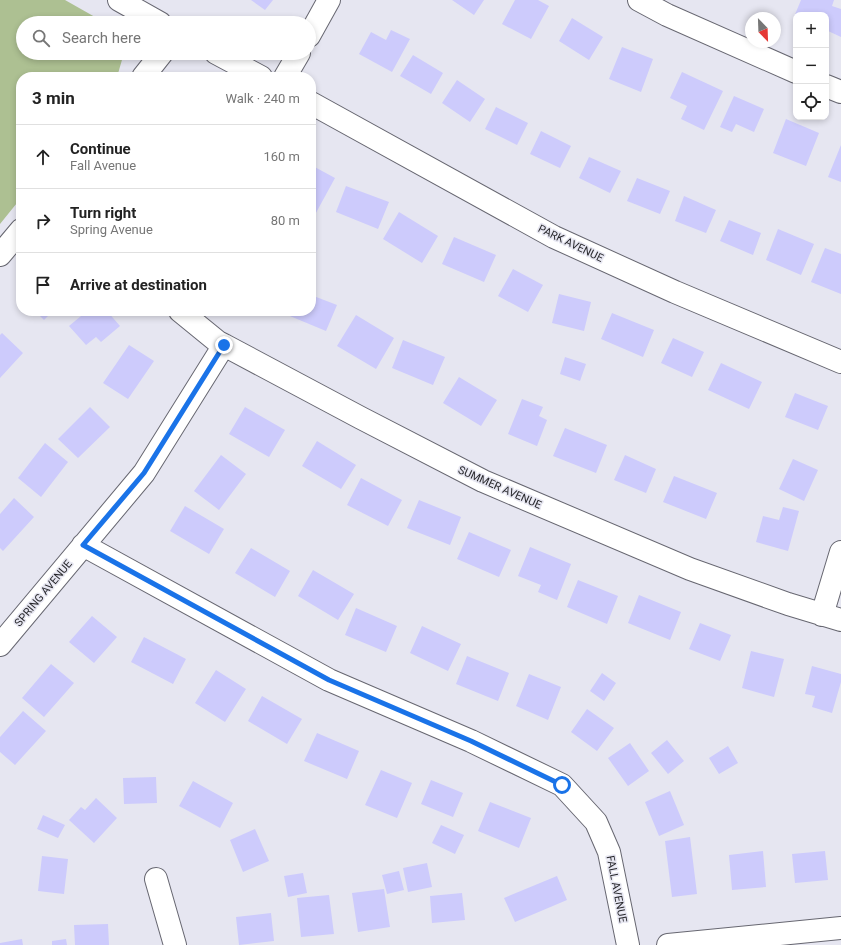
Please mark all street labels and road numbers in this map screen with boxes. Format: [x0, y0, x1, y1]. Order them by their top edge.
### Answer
street label: PARK AVENUE [536, 222, 606, 265]
street label: SUMMER AVENUE [456, 463, 543, 512]
street label: SPRING AVENUE [12, 558, 75, 629]
street label: FALL AVENUE [604, 854, 629, 924]

